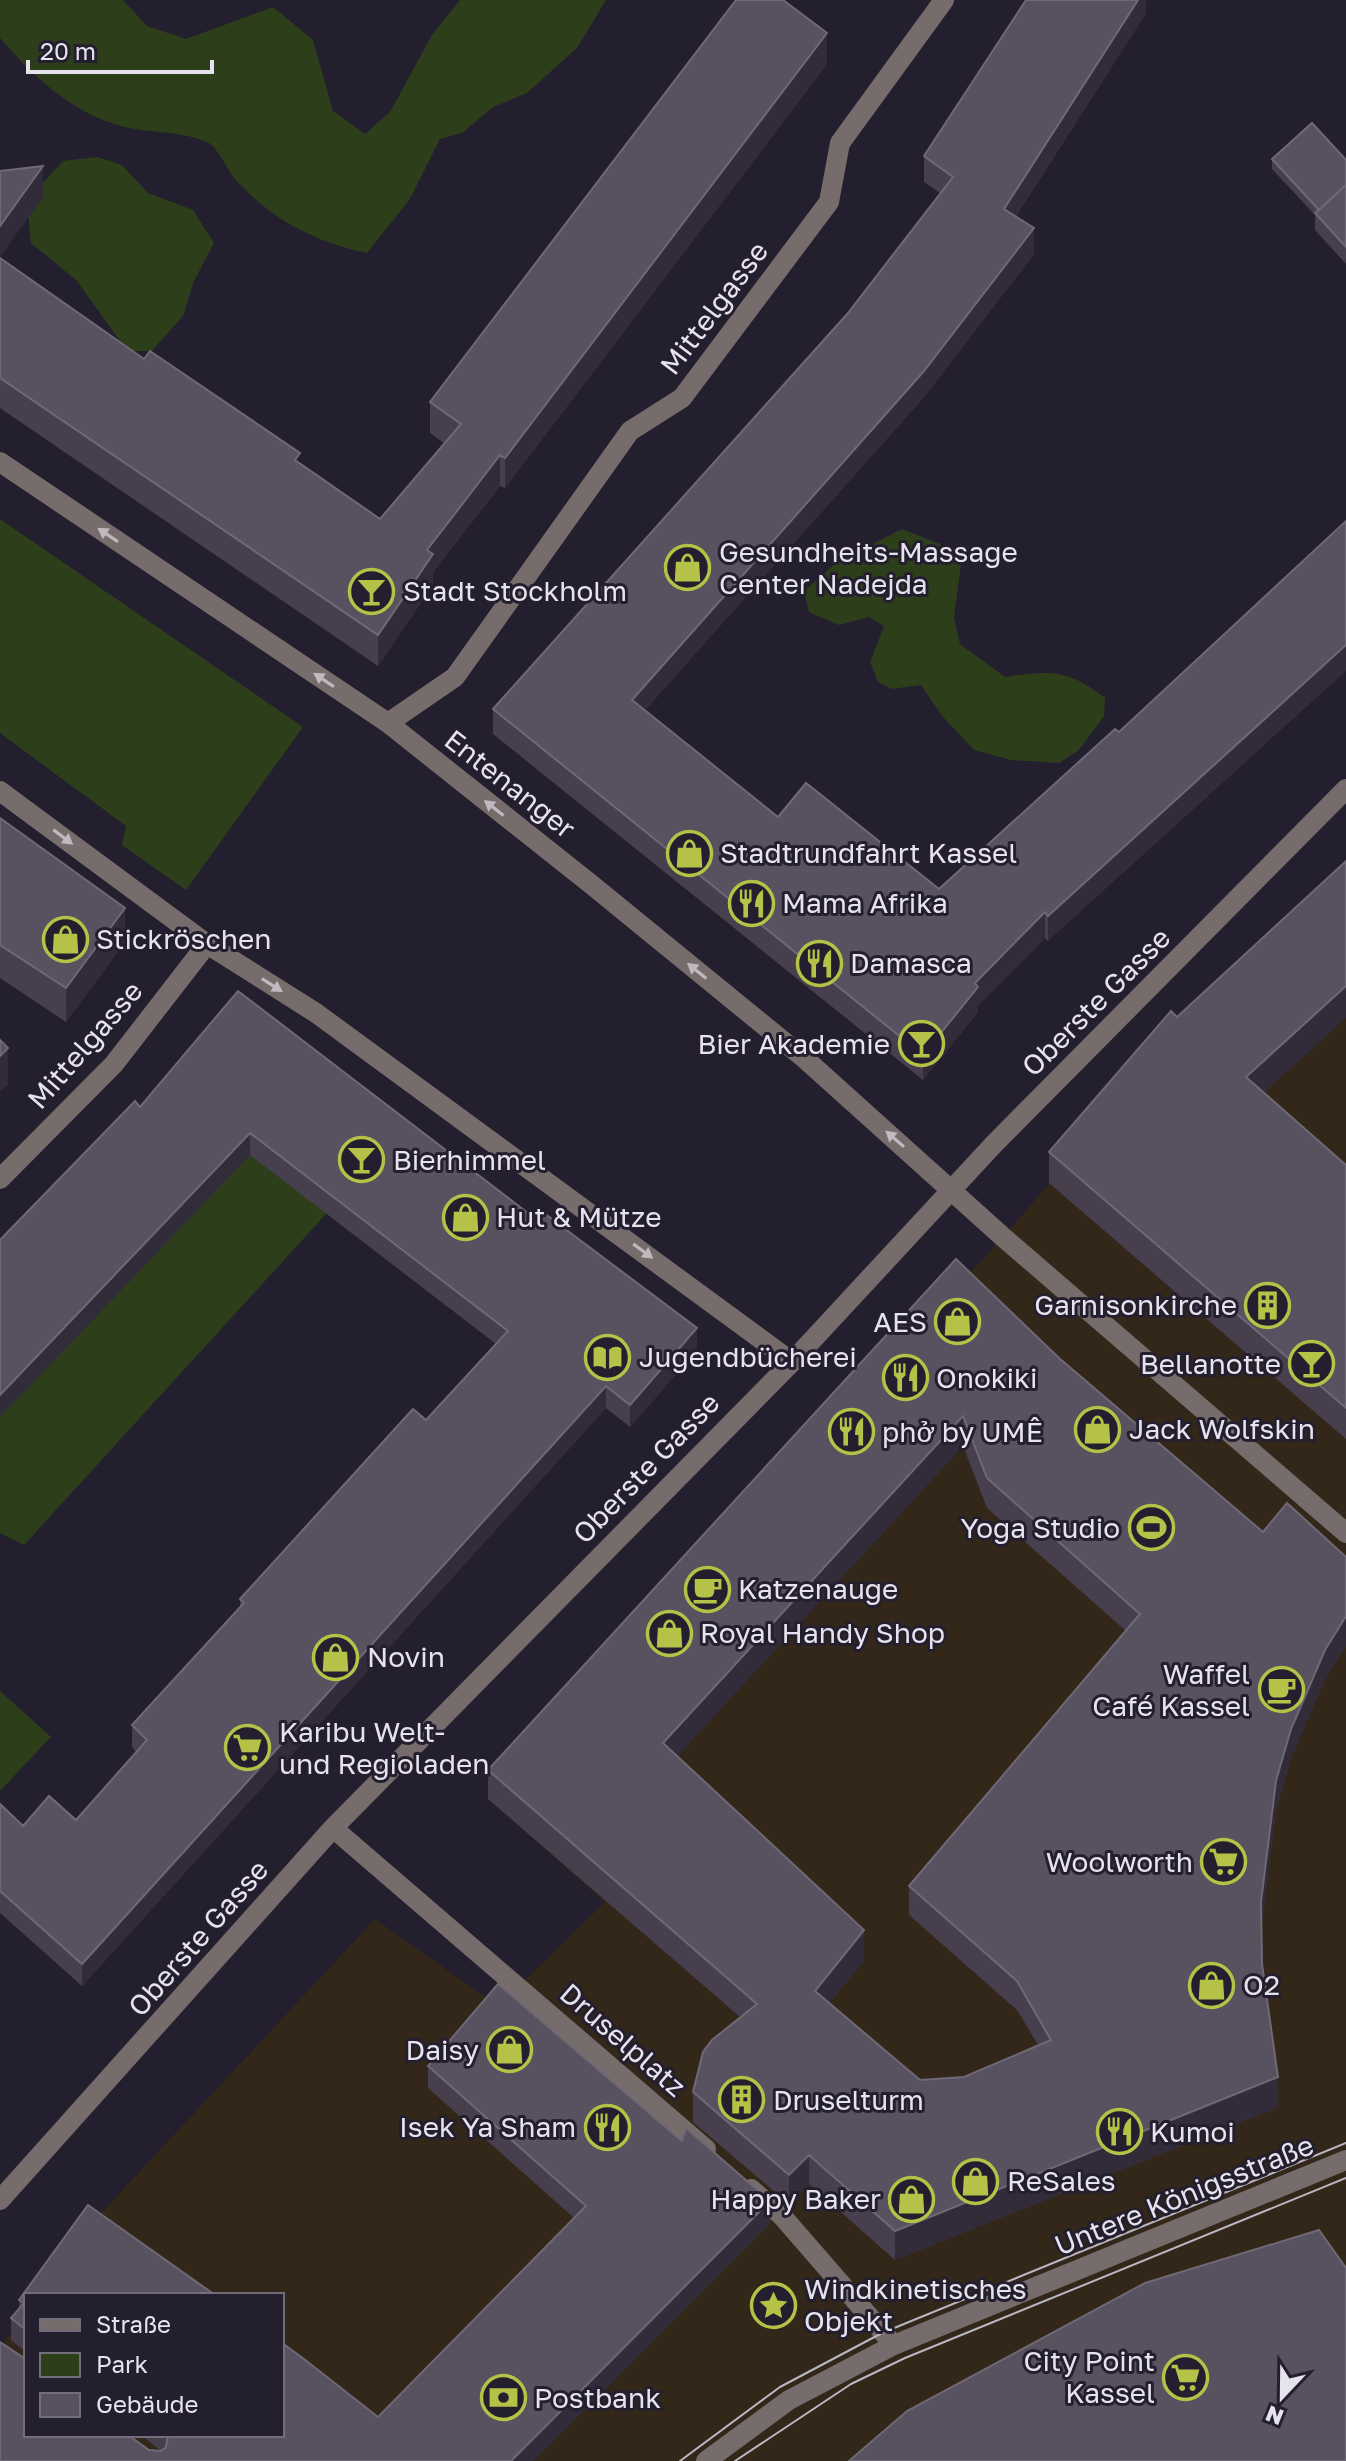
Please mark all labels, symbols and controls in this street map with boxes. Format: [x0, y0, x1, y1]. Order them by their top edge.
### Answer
scale bar [28, 24, 212, 74]
text: 20 m [40, 36, 96, 65]
street label: Mittelgasse [653, 235, 774, 381]
one-way arrow [97, 528, 119, 542]
place label: Gesundheits-Massage Center Nadejda [719, 535, 1018, 600]
shop icon: Gesundheits-Massage Center Nadejda [664, 544, 712, 592]
bar icon: Stadt Stockholm [348, 567, 396, 615]
place label: Stadt Stockholm [403, 574, 627, 607]
one-way arrow [313, 672, 334, 687]
street label: Entenanger [439, 723, 582, 845]
one-way arrow [484, 800, 504, 816]
one-way arrow [52, 829, 73, 845]
shop icon: Stadtrundfahrt Kassel [665, 829, 713, 877]
place label: Stadtrundfahrt Kassel [720, 836, 1017, 869]
restaurant icon: Mama Afrika [727, 879, 775, 927]
place label: Mama Afrika [782, 886, 948, 919]
shop icon: Stickröschen [41, 915, 89, 963]
street label: Oberste Gasse [1015, 921, 1177, 1083]
place label: Stickröschen [96, 922, 271, 955]
restaurant icon: Damasca [795, 939, 843, 987]
place label: Damasca [850, 946, 972, 979]
one-way arrow [687, 963, 707, 980]
street label: Mittelgasse [20, 974, 149, 1115]
one-way arrow [262, 978, 283, 993]
bar icon: Bier Akademie [897, 1020, 945, 1068]
place label: Bier Akademie [697, 1027, 890, 1060]
one-way arrow [886, 1130, 905, 1148]
bar icon: Bierhimmel [338, 1136, 386, 1184]
place label: Bierhimmel [393, 1143, 546, 1176]
shop icon: Hut & Mütze [441, 1193, 489, 1241]
place label: Hut & Mütze [496, 1200, 661, 1233]
one-way arrow [632, 1243, 654, 1259]
building icon: Garnisonkirche [1244, 1281, 1292, 1329]
place label: Garnisonkirche [1034, 1288, 1237, 1321]
shop icon: AES [934, 1298, 982, 1346]
place label: AES [873, 1305, 927, 1338]
library icon: Jugendbücherei [584, 1333, 632, 1381]
place label: Jugendbücherei [639, 1340, 857, 1373]
bar icon: Bellanotte [1288, 1340, 1336, 1388]
place label: Bellanotte [1140, 1347, 1281, 1380]
restaurant icon: Onokiki [881, 1354, 929, 1402]
place label: Onokiki [936, 1361, 1037, 1394]
street label: Oberste Gasse [566, 1386, 726, 1550]
shop icon: Jack Wolfskin [1074, 1405, 1122, 1453]
restaurant icon: phở by UMÊ [827, 1408, 875, 1456]
place label: Jack Wolfskin [1129, 1412, 1315, 1445]
place label: phở by UMÊ [882, 1415, 1043, 1448]
sports icon: Yoga Studio [1127, 1504, 1175, 1552]
place label: Yoga Studio [960, 1511, 1120, 1544]
cafe icon: Katzenauge [683, 1565, 731, 1613]
place label: Katzenauge [738, 1572, 898, 1605]
shop icon: Royal Handy Shop [645, 1609, 693, 1657]
place label: Royal Handy Shop [700, 1616, 945, 1649]
shop icon: Novin [312, 1633, 360, 1681]
place label: Novin [367, 1640, 445, 1673]
place label: Waffel Café Kassel [1092, 1657, 1250, 1722]
cafe icon: Waffel Café Kassel [1257, 1666, 1305, 1714]
place label: Karibu Welt- und Regioladen [279, 1715, 489, 1780]
supermarket icon: Karibu Welt- und Regioladen [224, 1724, 272, 1772]
supermarket icon: Woolworth [1200, 1838, 1248, 1886]
place label: Woolworth [1046, 1845, 1193, 1878]
street label: Oberste Gasse [121, 1853, 274, 2022]
shop icon: O2 [1188, 1961, 1236, 2009]
place label: O2 [1243, 1968, 1280, 2001]
street label: Druselplatz [554, 1976, 693, 2103]
shop icon: Daisy [486, 2026, 534, 2074]
place label: Daisy [406, 2033, 479, 2066]
building icon: Druselturm [718, 2076, 766, 2124]
place label: Druselturm [773, 2083, 924, 2116]
restaurant icon: Isek Ya Sham [583, 2103, 631, 2151]
restaurant icon: Kumoi [1095, 2108, 1143, 2156]
place label: Isek Ya Sham [399, 2110, 576, 2143]
place label: Kumoi [1150, 2115, 1235, 2148]
street label: Untere Königsstraße [1050, 2128, 1318, 2262]
shop icon: ReSales [952, 2157, 1000, 2205]
place label: ReSales [1007, 2164, 1116, 2197]
shop icon: Happy Baker [888, 2175, 936, 2223]
place label: Happy Baker [710, 2182, 881, 2215]
place label: Windkinetisches Objekt [804, 2272, 1027, 2337]
place icon: Windkinetisches Objekt [749, 2281, 797, 2329]
legend [24, 2293, 284, 2437]
text: Straße [96, 2309, 171, 2338]
place label: City Point Kassel [1024, 2344, 1155, 2409]
text: Park [96, 2349, 148, 2378]
supermarket icon: City Point Kassel [1162, 2353, 1210, 2401]
north arrow [1242, 2357, 1322, 2437]
bank icon: Postbank [479, 2374, 527, 2422]
place label: Postbank [534, 2381, 661, 2414]
text: Gebäude [96, 2389, 198, 2418]
text: N [1262, 2400, 1287, 2432]

